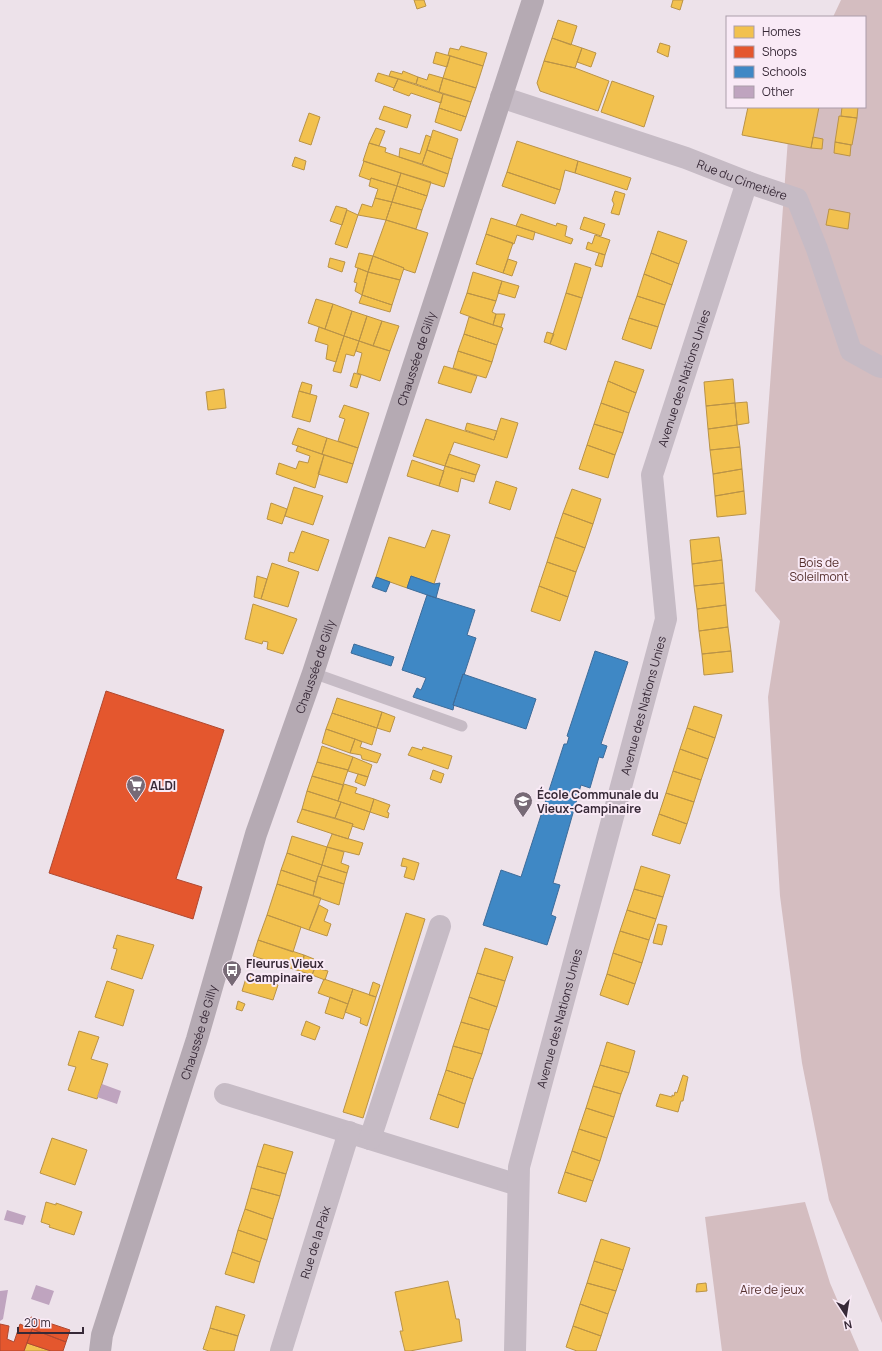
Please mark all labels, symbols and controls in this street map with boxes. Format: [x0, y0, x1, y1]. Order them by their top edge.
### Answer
legend [726, 16, 866, 108]
text: Homes [762, 23, 801, 40]
text: Shops [762, 43, 797, 60]
text: Schools [762, 63, 806, 80]
text: Other [762, 83, 795, 100]
street label: Rue du Cimetière [695, 155, 790, 204]
street label: Avenue des Nations Unies [653, 307, 714, 449]
street label: Chaussée de Gilly [392, 308, 439, 408]
park label: Bois de Soleilmont [789, 554, 849, 585]
street label: Chaussée de Gilly [291, 616, 339, 716]
street label: Avenue des Nations Unies [616, 634, 670, 777]
supermarket icon: ALDI [125, 774, 147, 802]
place label: ALDI [150, 777, 176, 794]
place label: École Communale du Vieux-Campinaire [537, 786, 659, 817]
school or university icon: École Communale du Vieux-Campinaire [512, 790, 534, 818]
street label: Avenue des Nations Unies [532, 947, 586, 1090]
place label: Fleurus Vieux Campinaire [246, 955, 324, 986]
bus stop icon: Fleurus Vieux Campinaire [221, 959, 243, 987]
street label: Chaussée de Gilly [176, 982, 221, 1082]
street label: Rue de la Paix [296, 1203, 334, 1281]
park label: Aire de jeux [740, 1281, 805, 1298]
north arrow [826, 1295, 866, 1335]
scale bar [18, 1309, 83, 1335]
text: 20 m [24, 1314, 51, 1331]
text: N [843, 1317, 854, 1333]

